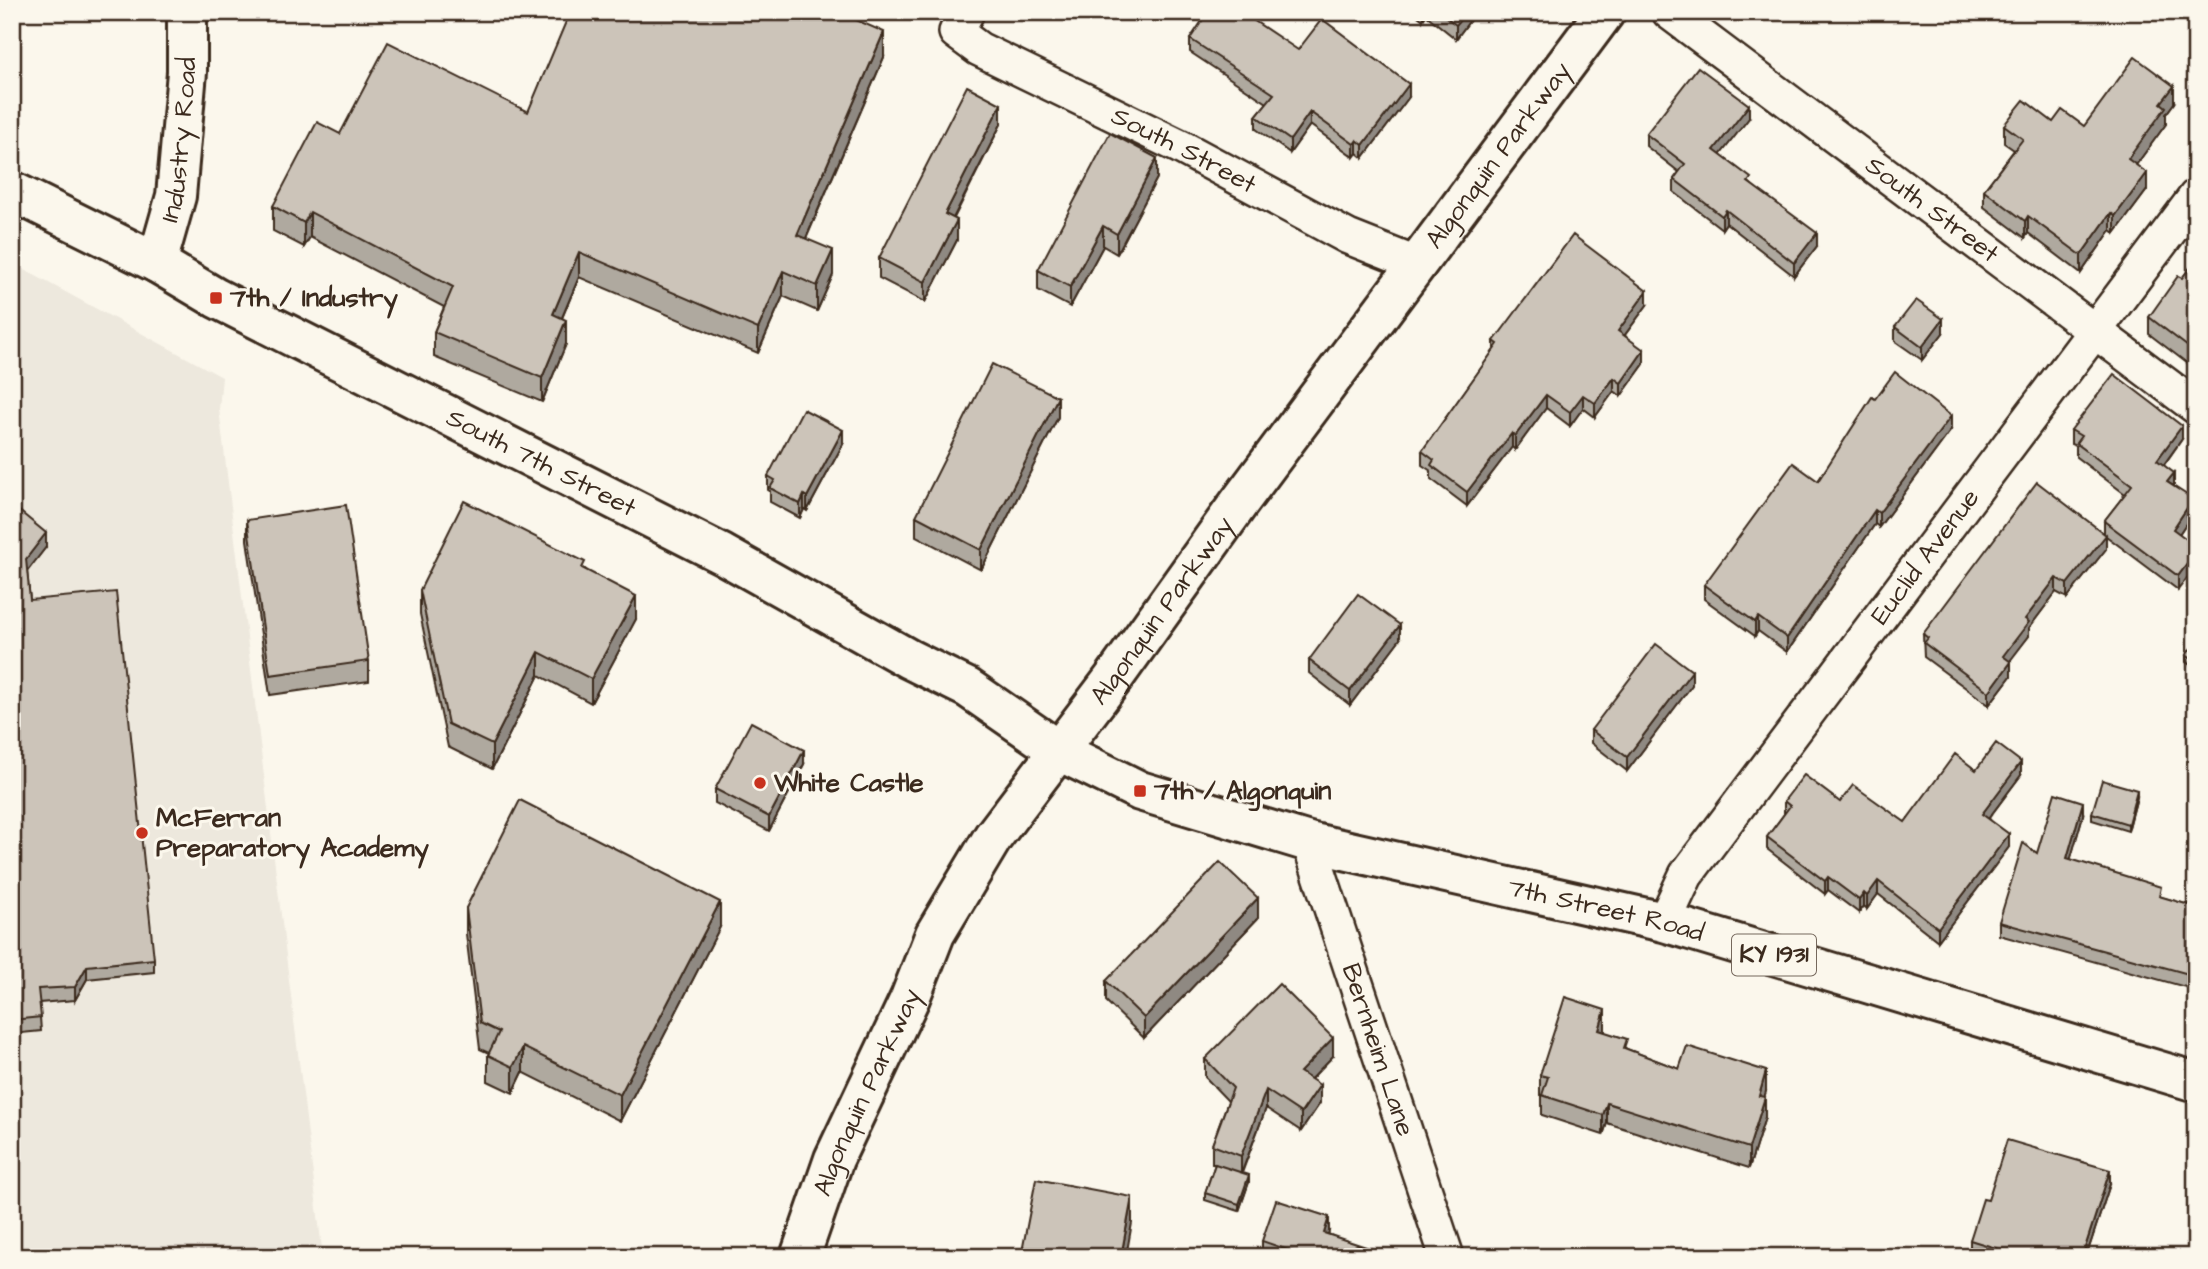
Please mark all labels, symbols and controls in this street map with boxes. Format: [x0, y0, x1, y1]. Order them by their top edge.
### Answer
street label: Algonquin Parkway [1417, 55, 1581, 256]
street label: Industry Road [151, 57, 205, 226]
street label: South Street [1105, 98, 1263, 203]
street label: South Street [1858, 147, 2007, 272]
place label: 7th / Industry [229, 280, 398, 319]
marker: 7th / Industry [208, 290, 224, 306]
street label: South 7th Street [440, 399, 643, 526]
street label: Euclid Avenue [1862, 481, 1988, 632]
street label: Algonquin Parkway [1082, 509, 1244, 712]
place label: White Castle [773, 765, 924, 801]
place label: 7th / Algonquin [1153, 773, 1331, 812]
marker: White Castle [752, 775, 768, 791]
marker: 7th / Algonquin [1132, 783, 1148, 799]
place label: McFerran Preparatory Academy [156, 800, 429, 869]
marker: McFerran Preparatory Academy [134, 825, 150, 841]
street label: 7th Street Road [1505, 869, 1708, 951]
road number: KY 1931 [1732, 934, 1816, 975]
street label: Bernheim Lane [1333, 959, 1424, 1141]
street label: Algonquin Parkway [805, 984, 932, 1201]

